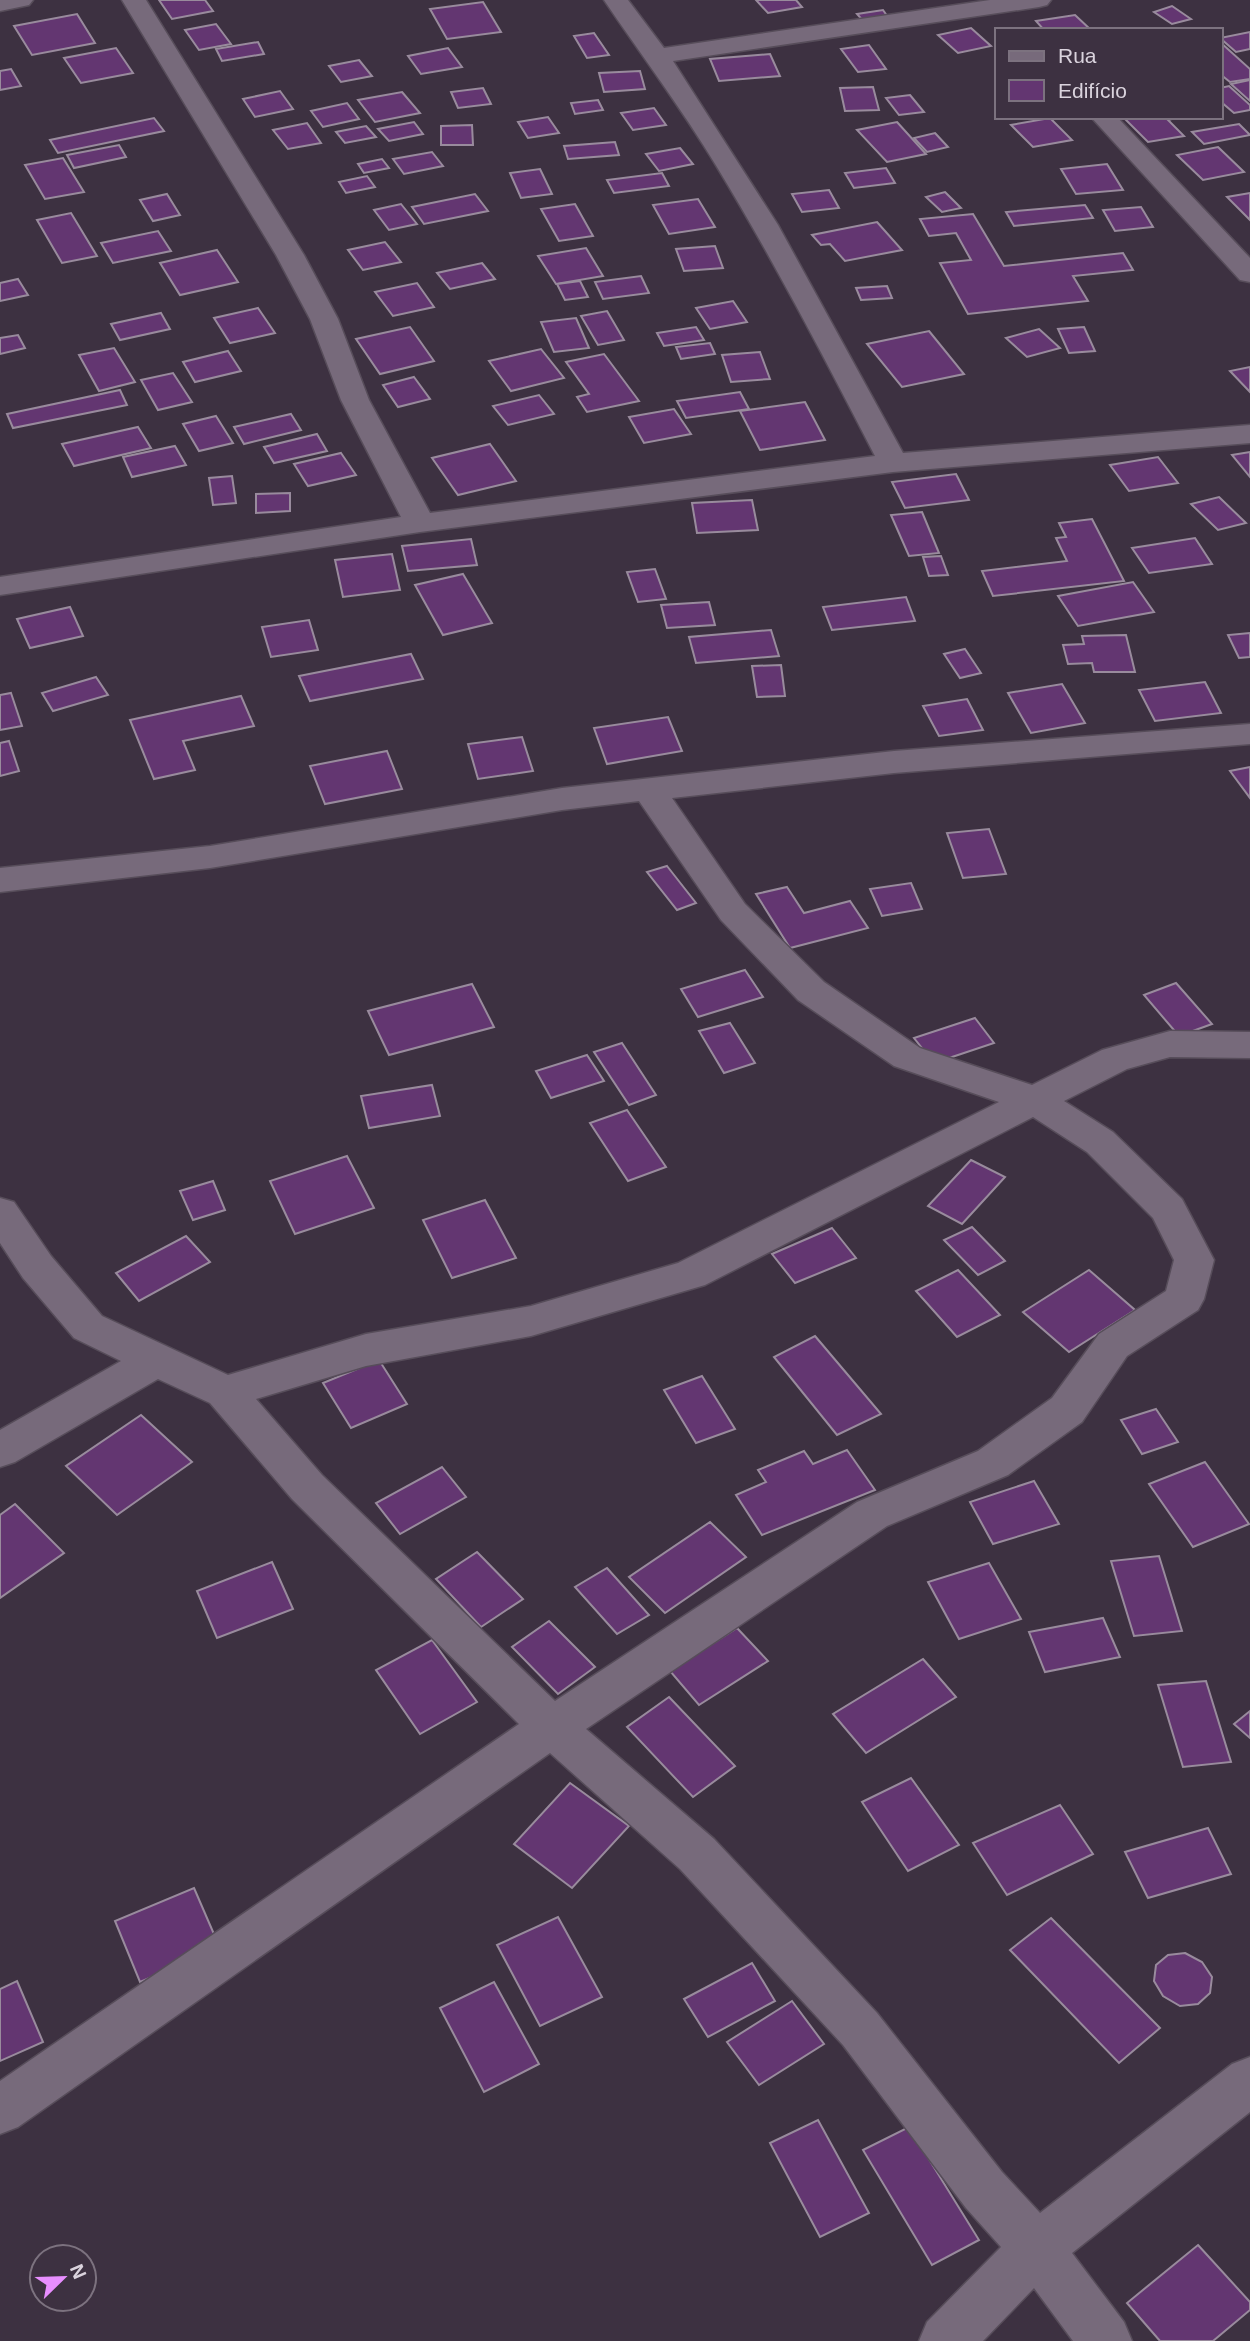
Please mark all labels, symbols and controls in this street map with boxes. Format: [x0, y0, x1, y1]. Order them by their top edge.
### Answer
legend [995, 28, 1222, 119]
text: Rua [1058, 44, 1097, 67]
text: Edifício [1058, 79, 1127, 102]
north arrow [28, 2243, 98, 2313]
text: N [66, 2261, 91, 2282]

